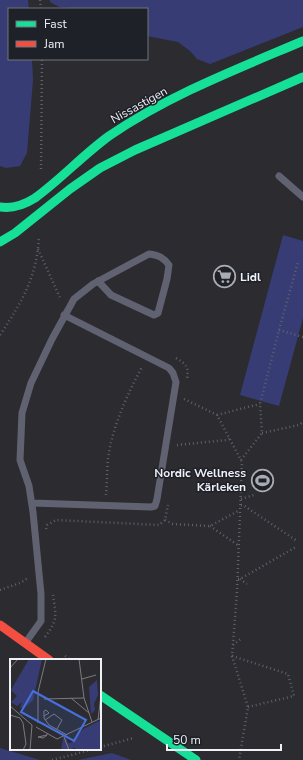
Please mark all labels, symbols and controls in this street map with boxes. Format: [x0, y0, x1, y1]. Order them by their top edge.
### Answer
legend [8, 8, 148, 60]
text: Fast [44, 16, 67, 32]
text: Jam [43, 36, 65, 52]
street label: Nissastigen [108, 83, 170, 127]
supermarket icon: Lidl [212, 264, 238, 290]
place label: Lidl [240, 269, 261, 285]
place label: Nordic Wellness Kärleken [154, 465, 246, 495]
sports icon: Nordic Wellness Kärleken [249, 467, 275, 493]
inset map [10, 659, 101, 750]
scale bar [167, 726, 281, 752]
text: 50 m [173, 732, 201, 748]

